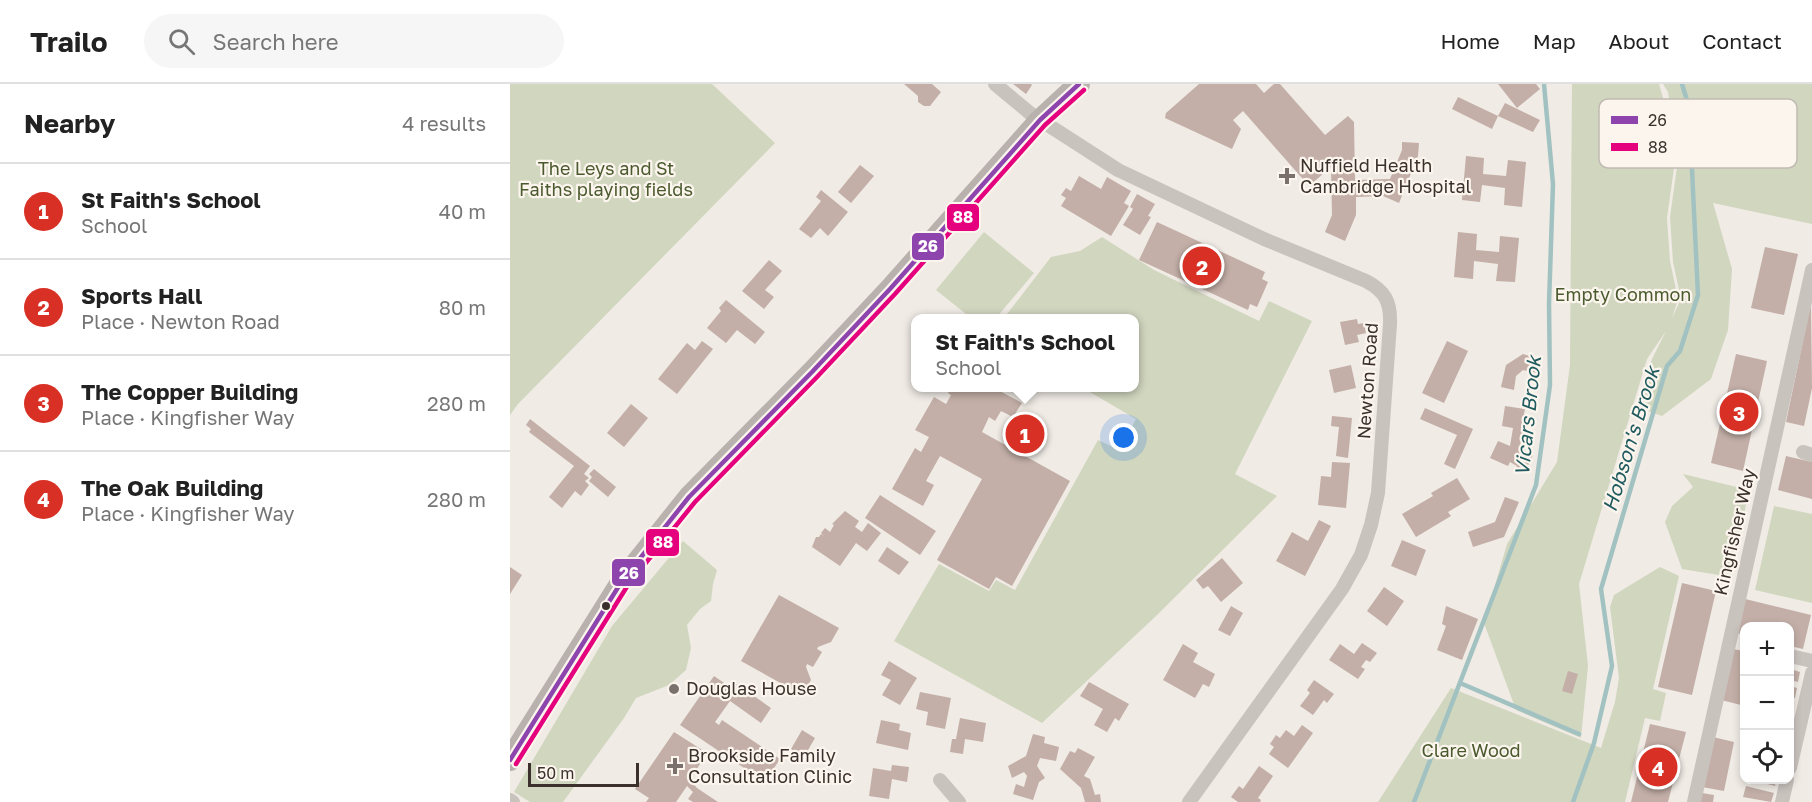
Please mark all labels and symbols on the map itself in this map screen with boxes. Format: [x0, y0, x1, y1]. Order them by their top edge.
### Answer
legend [1599, 99, 1797, 168]
text: 26 [1648, 110, 1667, 130]
text: 88 [1648, 137, 1668, 157]
place label: Nuffield Health Cambridge Hospital [1300, 154, 1472, 197]
park label: The Leys and St Faiths playing fields [519, 157, 693, 200]
marker: Nuffield Health Cambridge Hospital [1278, 167, 1296, 185]
line badge: 88 [946, 203, 980, 232]
text: 88 [953, 207, 973, 227]
line badge: 26 [911, 232, 945, 261]
text: 26 [918, 236, 938, 256]
pin: 2 [1182, 244, 1222, 288]
park label: Empty Common [1555, 283, 1691, 305]
street label: Newton Road [1352, 322, 1382, 440]
water label: Vicars Brook [1509, 352, 1546, 477]
water label: Hobson's Brook [1597, 361, 1664, 514]
pin: 3 [1720, 390, 1758, 434]
pin: 1 [1006, 412, 1044, 456]
your location [1109, 423, 1138, 452]
street label: Kingfisher Way [1709, 466, 1759, 597]
line badge: 88 [645, 528, 680, 557]
text: 88 [653, 532, 673, 552]
line badge: 26 [611, 558, 646, 587]
text: 26 [619, 563, 639, 583]
unlabelled marker [600, 600, 612, 612]
place label: Douglas House [686, 677, 817, 699]
marker: Douglas House [667, 682, 681, 696]
park label: Clare Wood [1421, 739, 1521, 761]
place label: Brookside Family Consultation Clinic [688, 744, 852, 787]
pin: 4 [1638, 744, 1678, 790]
marker: Brookside Family Consultation Clinic [666, 757, 684, 775]
scale bar [528, 760, 639, 788]

